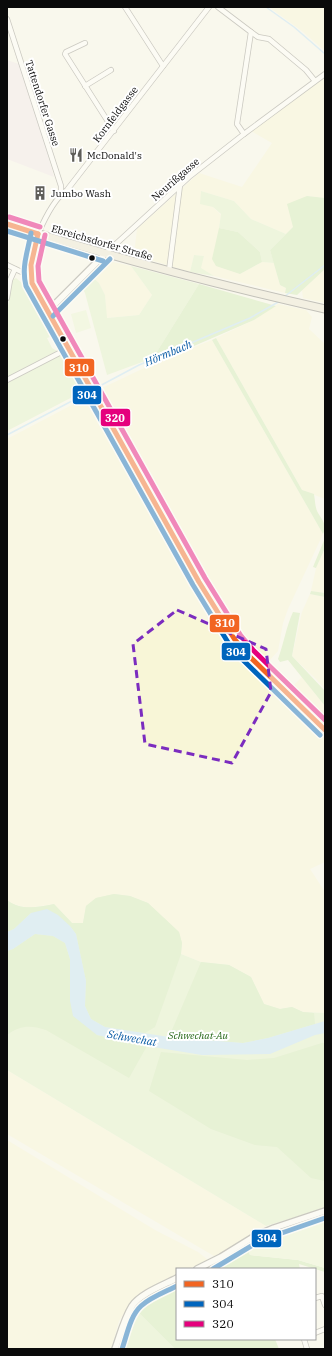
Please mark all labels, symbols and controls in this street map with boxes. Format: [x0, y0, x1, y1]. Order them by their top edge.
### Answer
street label: Tattendorfer Gasse [22, 58, 63, 148]
street label: Kornfeldgasse [90, 84, 141, 145]
restaurant icon: McDonald's [68, 147, 84, 163]
place label: McDonald's [87, 149, 142, 162]
street label: Neurißgasse [149, 155, 202, 204]
building icon: Jumbo Wash [32, 185, 48, 201]
place label: Jumbo Wash [51, 187, 111, 200]
street label: Ebreichsdorfer Straße [50, 222, 154, 263]
unlabelled marker [87, 253, 97, 263]
unlabelled marker [58, 334, 68, 344]
water label: Hörmbach [141, 337, 194, 370]
line badge: 310 [64, 358, 95, 377]
text: 310 [69, 361, 89, 375]
line badge: 304 [72, 385, 102, 405]
text: 304 [77, 388, 97, 402]
line badge: 320 [100, 408, 131, 427]
text: 320 [105, 411, 125, 425]
line badge: 310 [209, 614, 240, 633]
text: 310 [215, 616, 235, 630]
line badge: 304 [221, 642, 251, 661]
text: 304 [226, 645, 246, 659]
water label: Schwechat [105, 1027, 159, 1049]
park label: Schwechat-Au [167, 1029, 228, 1042]
line badge: 304 [251, 1229, 282, 1248]
text: 304 [257, 1231, 277, 1245]
legend [176, 1268, 316, 1340]
text: 310 [212, 1276, 234, 1291]
text: 304 [212, 1296, 234, 1311]
text: 320 [212, 1316, 234, 1331]

